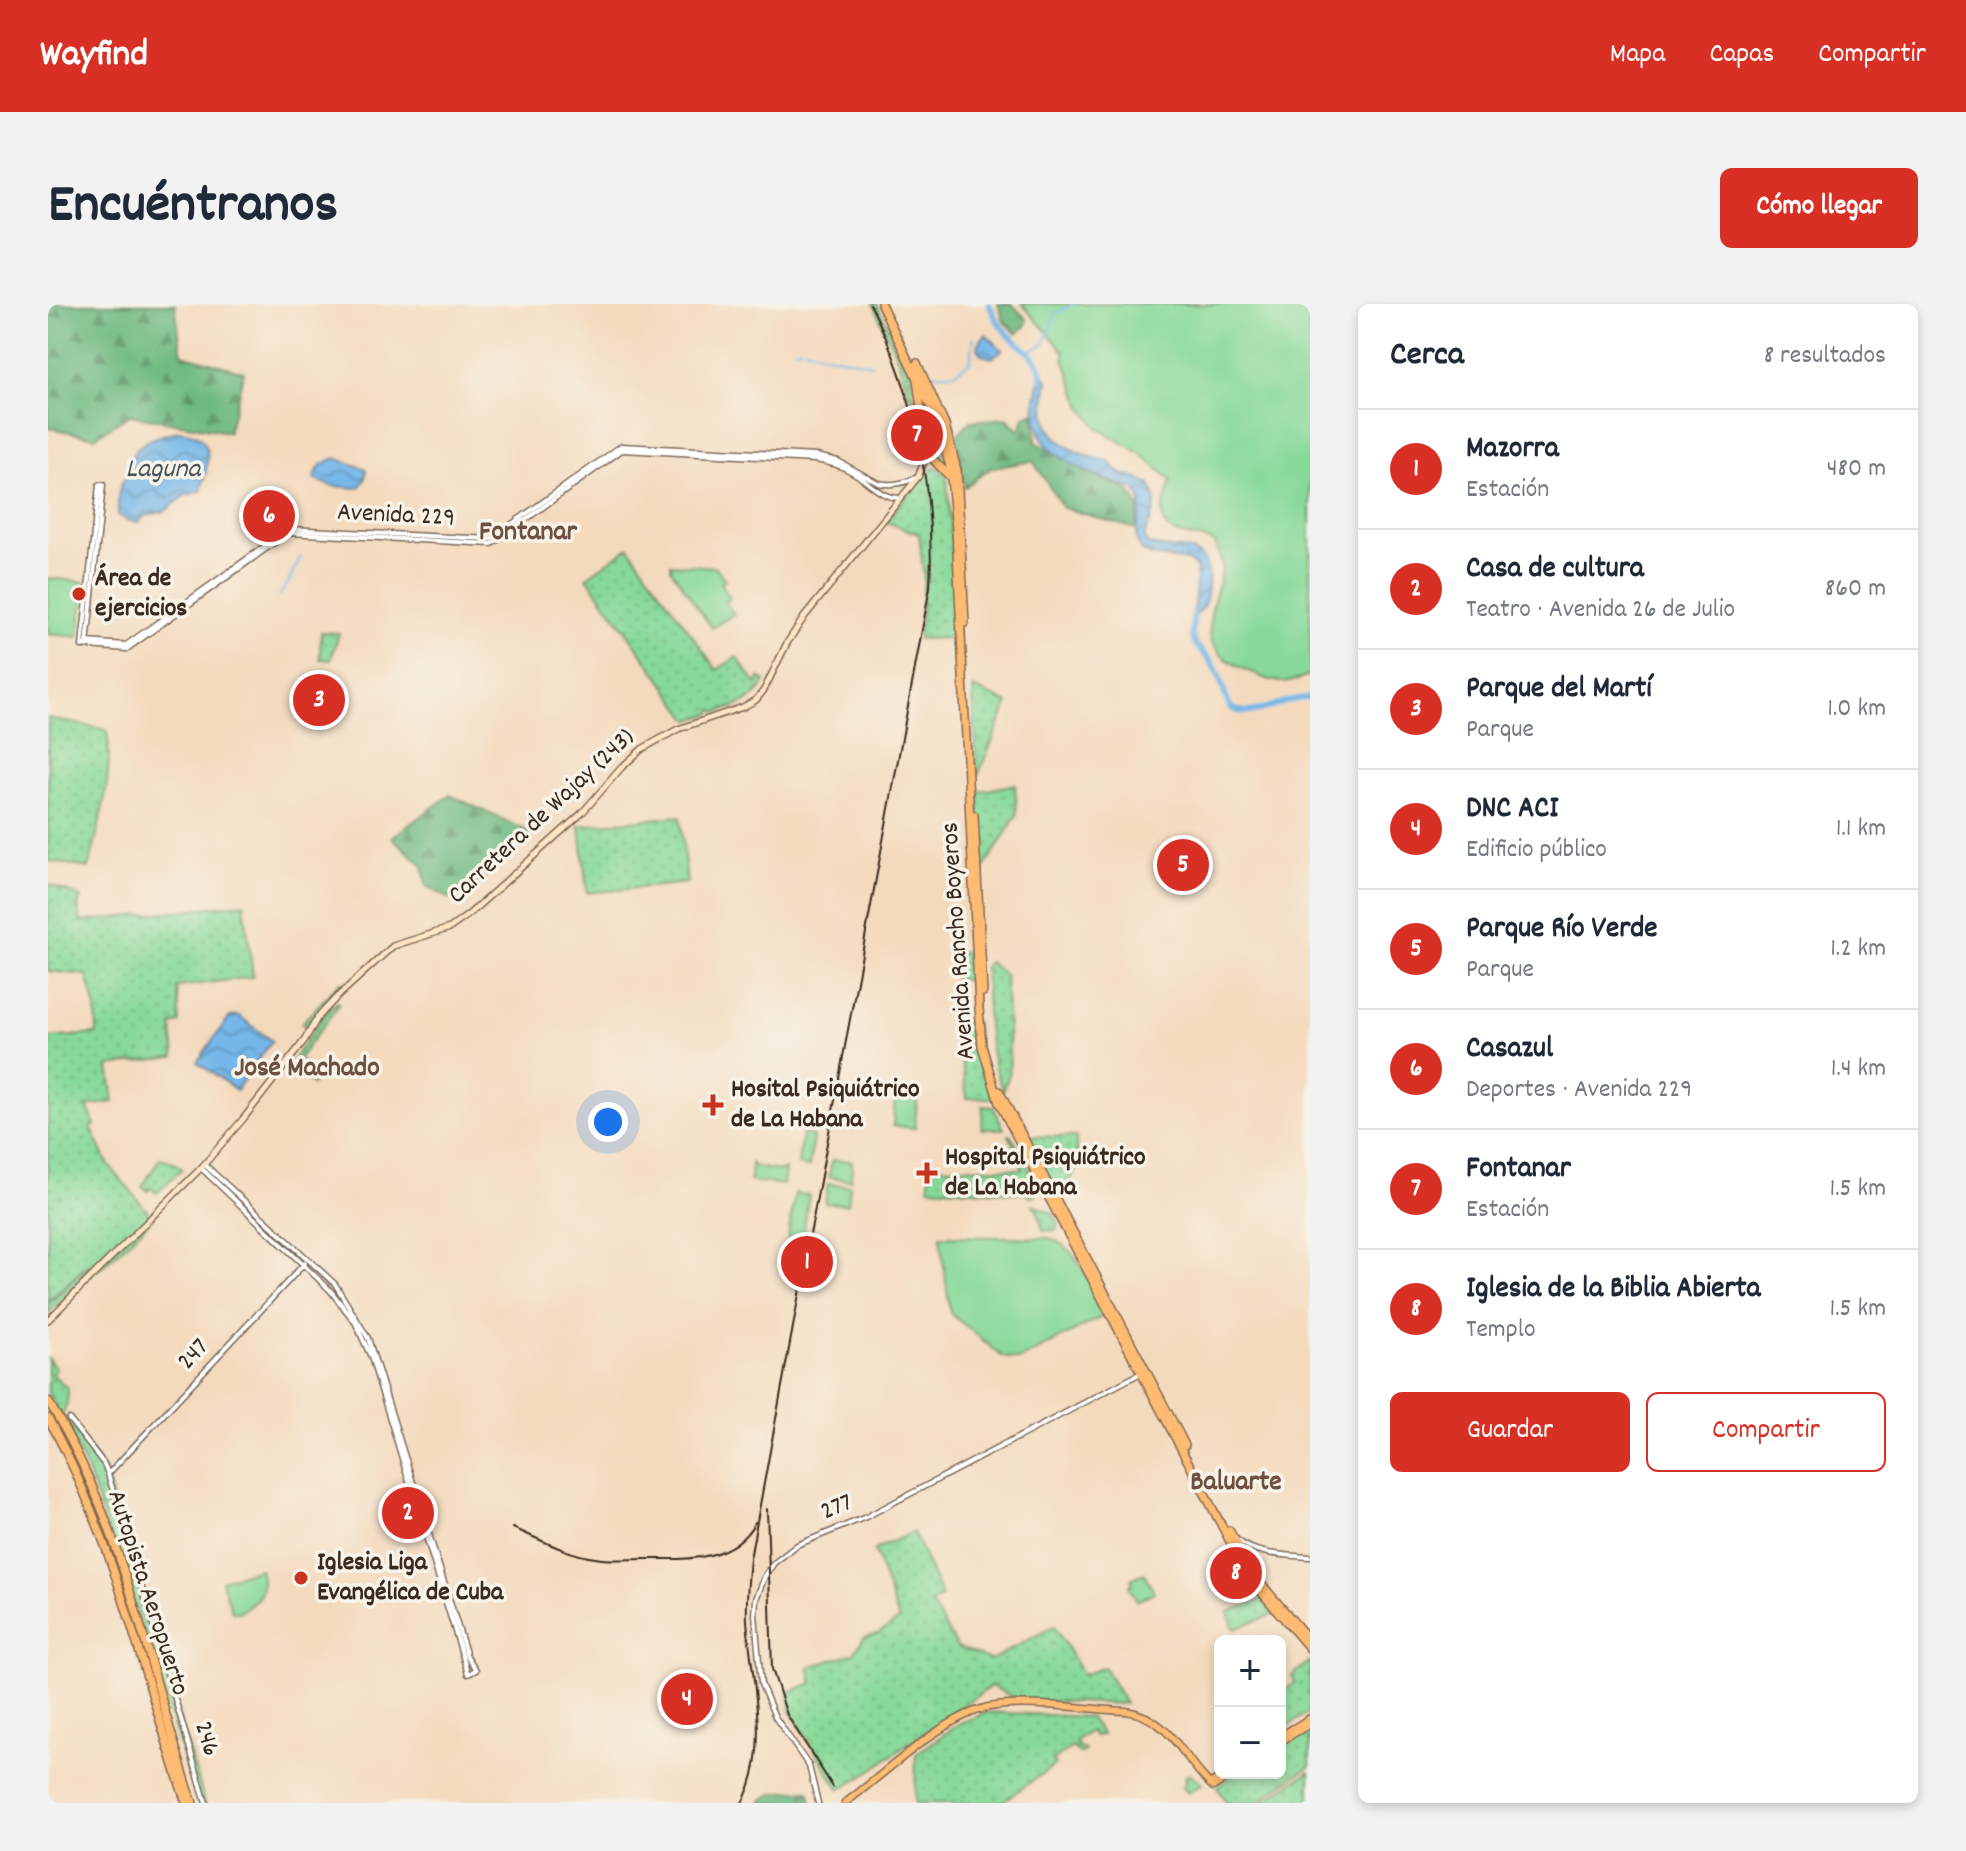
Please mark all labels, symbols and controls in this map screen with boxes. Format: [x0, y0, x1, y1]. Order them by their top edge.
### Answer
text: Wayfind [40, 29, 148, 84]
text: Mapa [1610, 36, 1665, 76]
text: Capas [1709, 36, 1774, 76]
text: Compartir [1818, 36, 1926, 76]
text: Encuéntranos [48, 168, 338, 248]
button: Cómo llegar [1720, 168, 1918, 248]
text: Cerca [1390, 332, 1464, 381]
text: 8 resultados [1764, 338, 1886, 375]
pin: 7 [891, 405, 943, 465]
text: Mazorra [1466, 429, 1559, 472]
water label: Laguna [126, 451, 202, 491]
text: 1 [1413, 451, 1419, 488]
text: 480 m [1827, 451, 1886, 488]
text: Estación [1466, 472, 1549, 509]
pin: 6 [243, 486, 295, 546]
street label: Avenida 229 [336, 494, 456, 538]
district label: Fontanar [479, 514, 578, 554]
text: Casa de cultura [1466, 549, 1644, 592]
place label: Área de ejercicios [95, 561, 187, 628]
text: 2 [1410, 571, 1422, 608]
text: 860 m [1825, 571, 1886, 608]
marker: Área de ejercicios [70, 585, 88, 603]
text: Teatro · Avenida 26 de Julio [1466, 592, 1735, 629]
text: Parque del Martí [1466, 669, 1652, 712]
pin: 3 [293, 670, 345, 730]
text: 3 [1410, 691, 1422, 728]
text: 1.0 km [1827, 691, 1886, 728]
text: Parque [1466, 712, 1534, 749]
street label: Carretera de Wajay (243) [440, 720, 644, 914]
text: DNC ACI [1466, 789, 1559, 832]
text: 4 [1411, 811, 1421, 848]
text: 1.1 km [1836, 811, 1886, 848]
street label: Avenida Rancho Boyeros [932, 821, 986, 1061]
text: Edificio público [1466, 832, 1607, 869]
pin: 5 [1157, 835, 1209, 895]
text: Parque Río Verde [1466, 909, 1658, 952]
text: 5 [1410, 931, 1422, 968]
text: 1.2 km [1830, 931, 1886, 968]
text: Parque [1466, 952, 1534, 989]
text: Casazul [1466, 1029, 1553, 1072]
district label: José Machado [234, 1050, 380, 1090]
text: 6 [1410, 1051, 1422, 1088]
text: 1.4 km [1831, 1051, 1886, 1088]
place label: Hosital Psiquiátrico de La Habana [731, 1072, 920, 1139]
text: Deportes · Avenida 229 [1466, 1072, 1692, 1109]
marker: Hosital Psiquiátrico de La Habana [702, 1094, 724, 1116]
your location [588, 1102, 628, 1142]
place label: Hospital Psiquiátrico de La Habana [945, 1140, 1146, 1207]
text: Fontanar [1466, 1149, 1571, 1192]
marker: Hospital Psiquiátrico de La Habana [916, 1162, 938, 1184]
text: 7 [1411, 1171, 1421, 1208]
text: 1.5 km [1829, 1171, 1886, 1208]
text: Estación [1466, 1192, 1549, 1229]
pin: 1 [781, 1232, 833, 1292]
text: Iglesia de la Biblia Abierta [1466, 1269, 1761, 1312]
text: 8 [1411, 1291, 1421, 1328]
text: 1.5 km [1829, 1291, 1886, 1328]
text: Templo [1466, 1312, 1535, 1349]
street label: 247 [170, 1331, 219, 1379]
button: Guardar [1390, 1392, 1630, 1472]
button: Compartir [1646, 1392, 1886, 1472]
district label: Baluarte [1190, 1464, 1282, 1504]
pin: 2 [382, 1483, 434, 1543]
street label: Autopista Aeropuerto [96, 1485, 198, 1701]
street label: 277 [816, 1485, 858, 1531]
pin: 8 [1210, 1543, 1262, 1603]
place label: Iglesia Liga Evangélica de Cuba [317, 1545, 504, 1612]
marker: Iglesia Liga Evangélica de Cuba [292, 1569, 310, 1587]
map controls [1214, 1635, 1286, 1779]
button: + [1214, 1635, 1286, 1707]
pin: 4 [661, 1669, 713, 1729]
button: − [1214, 1707, 1286, 1779]
street label: 246 [183, 1717, 229, 1761]

